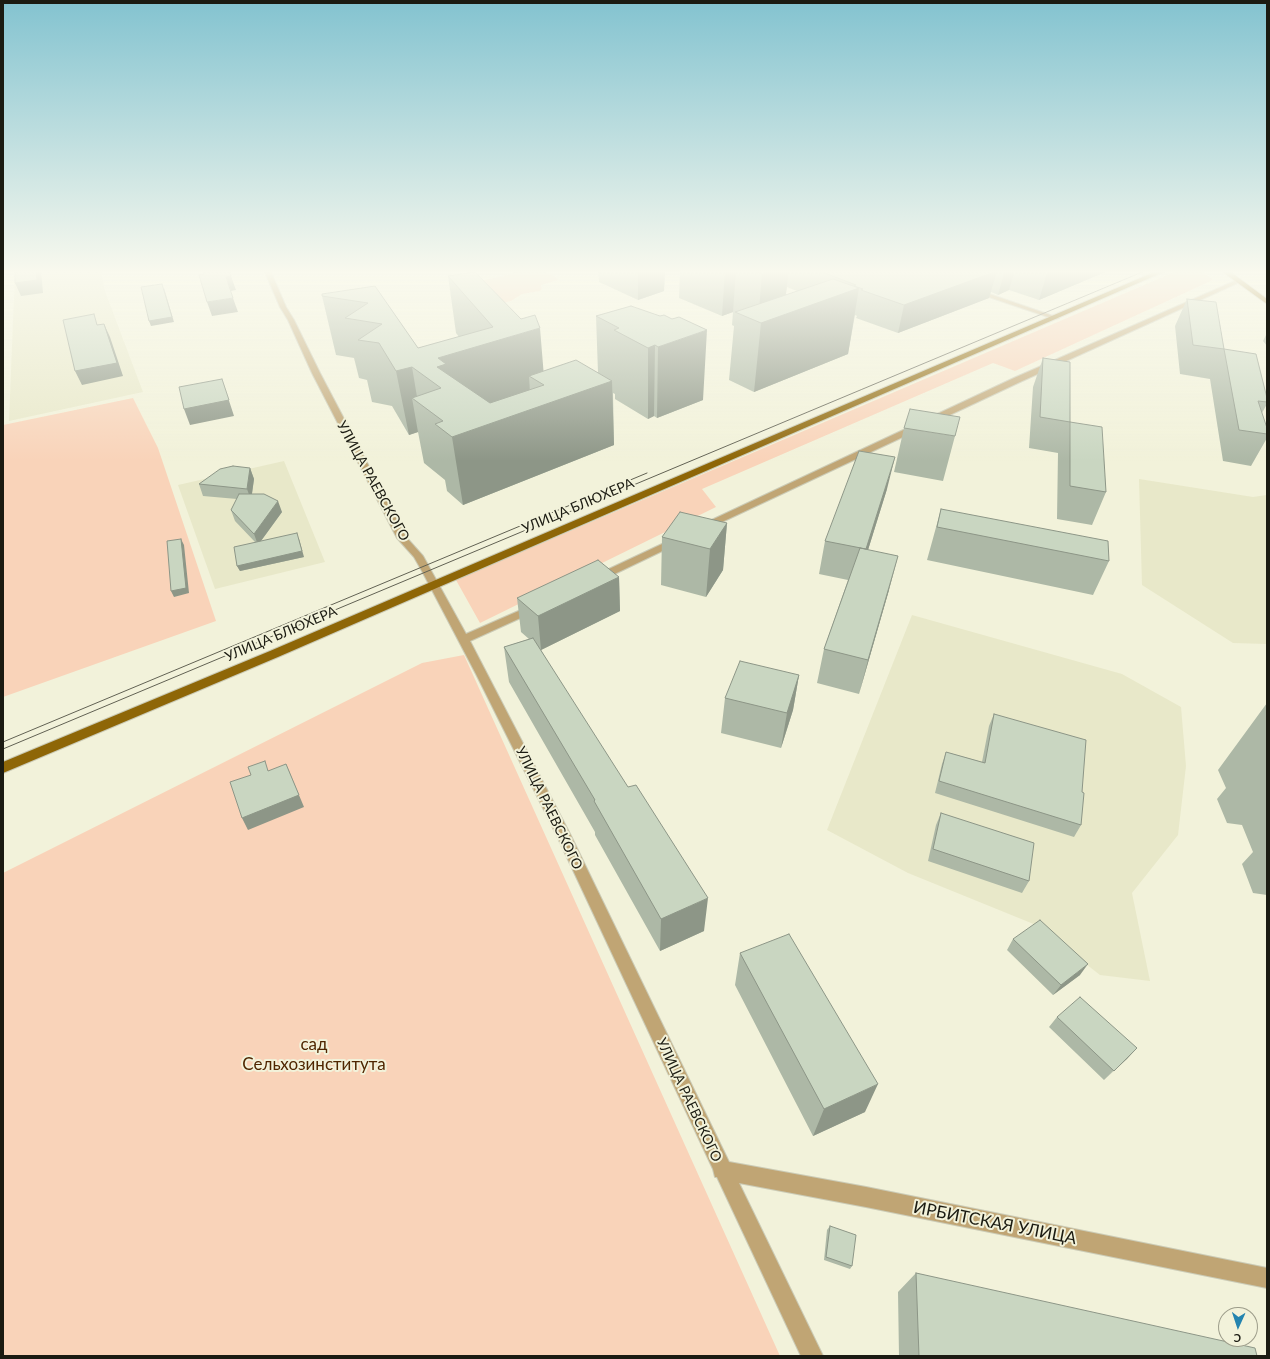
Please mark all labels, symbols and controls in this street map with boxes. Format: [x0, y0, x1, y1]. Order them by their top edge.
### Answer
street label: УЛИЦА РАЕВСКОГО [333, 418, 413, 544]
street label: УЛИЦА БЛЮХЕРА [519, 475, 637, 537]
street label: УЛИЦА БЛЮХЕРА [222, 603, 340, 665]
street label: УЛИЦА РАЕВСКОГО [512, 744, 586, 872]
park label: сад Сельхозинститута [242, 1035, 386, 1075]
street label: УЛИЦА РАЕВСКОГО [653, 1035, 725, 1165]
street label: ИРБИТСКАЯ УЛИЦА [912, 1197, 1078, 1249]
north arrow [1218, 1307, 1258, 1347]
text: С [1233, 1332, 1241, 1345]

